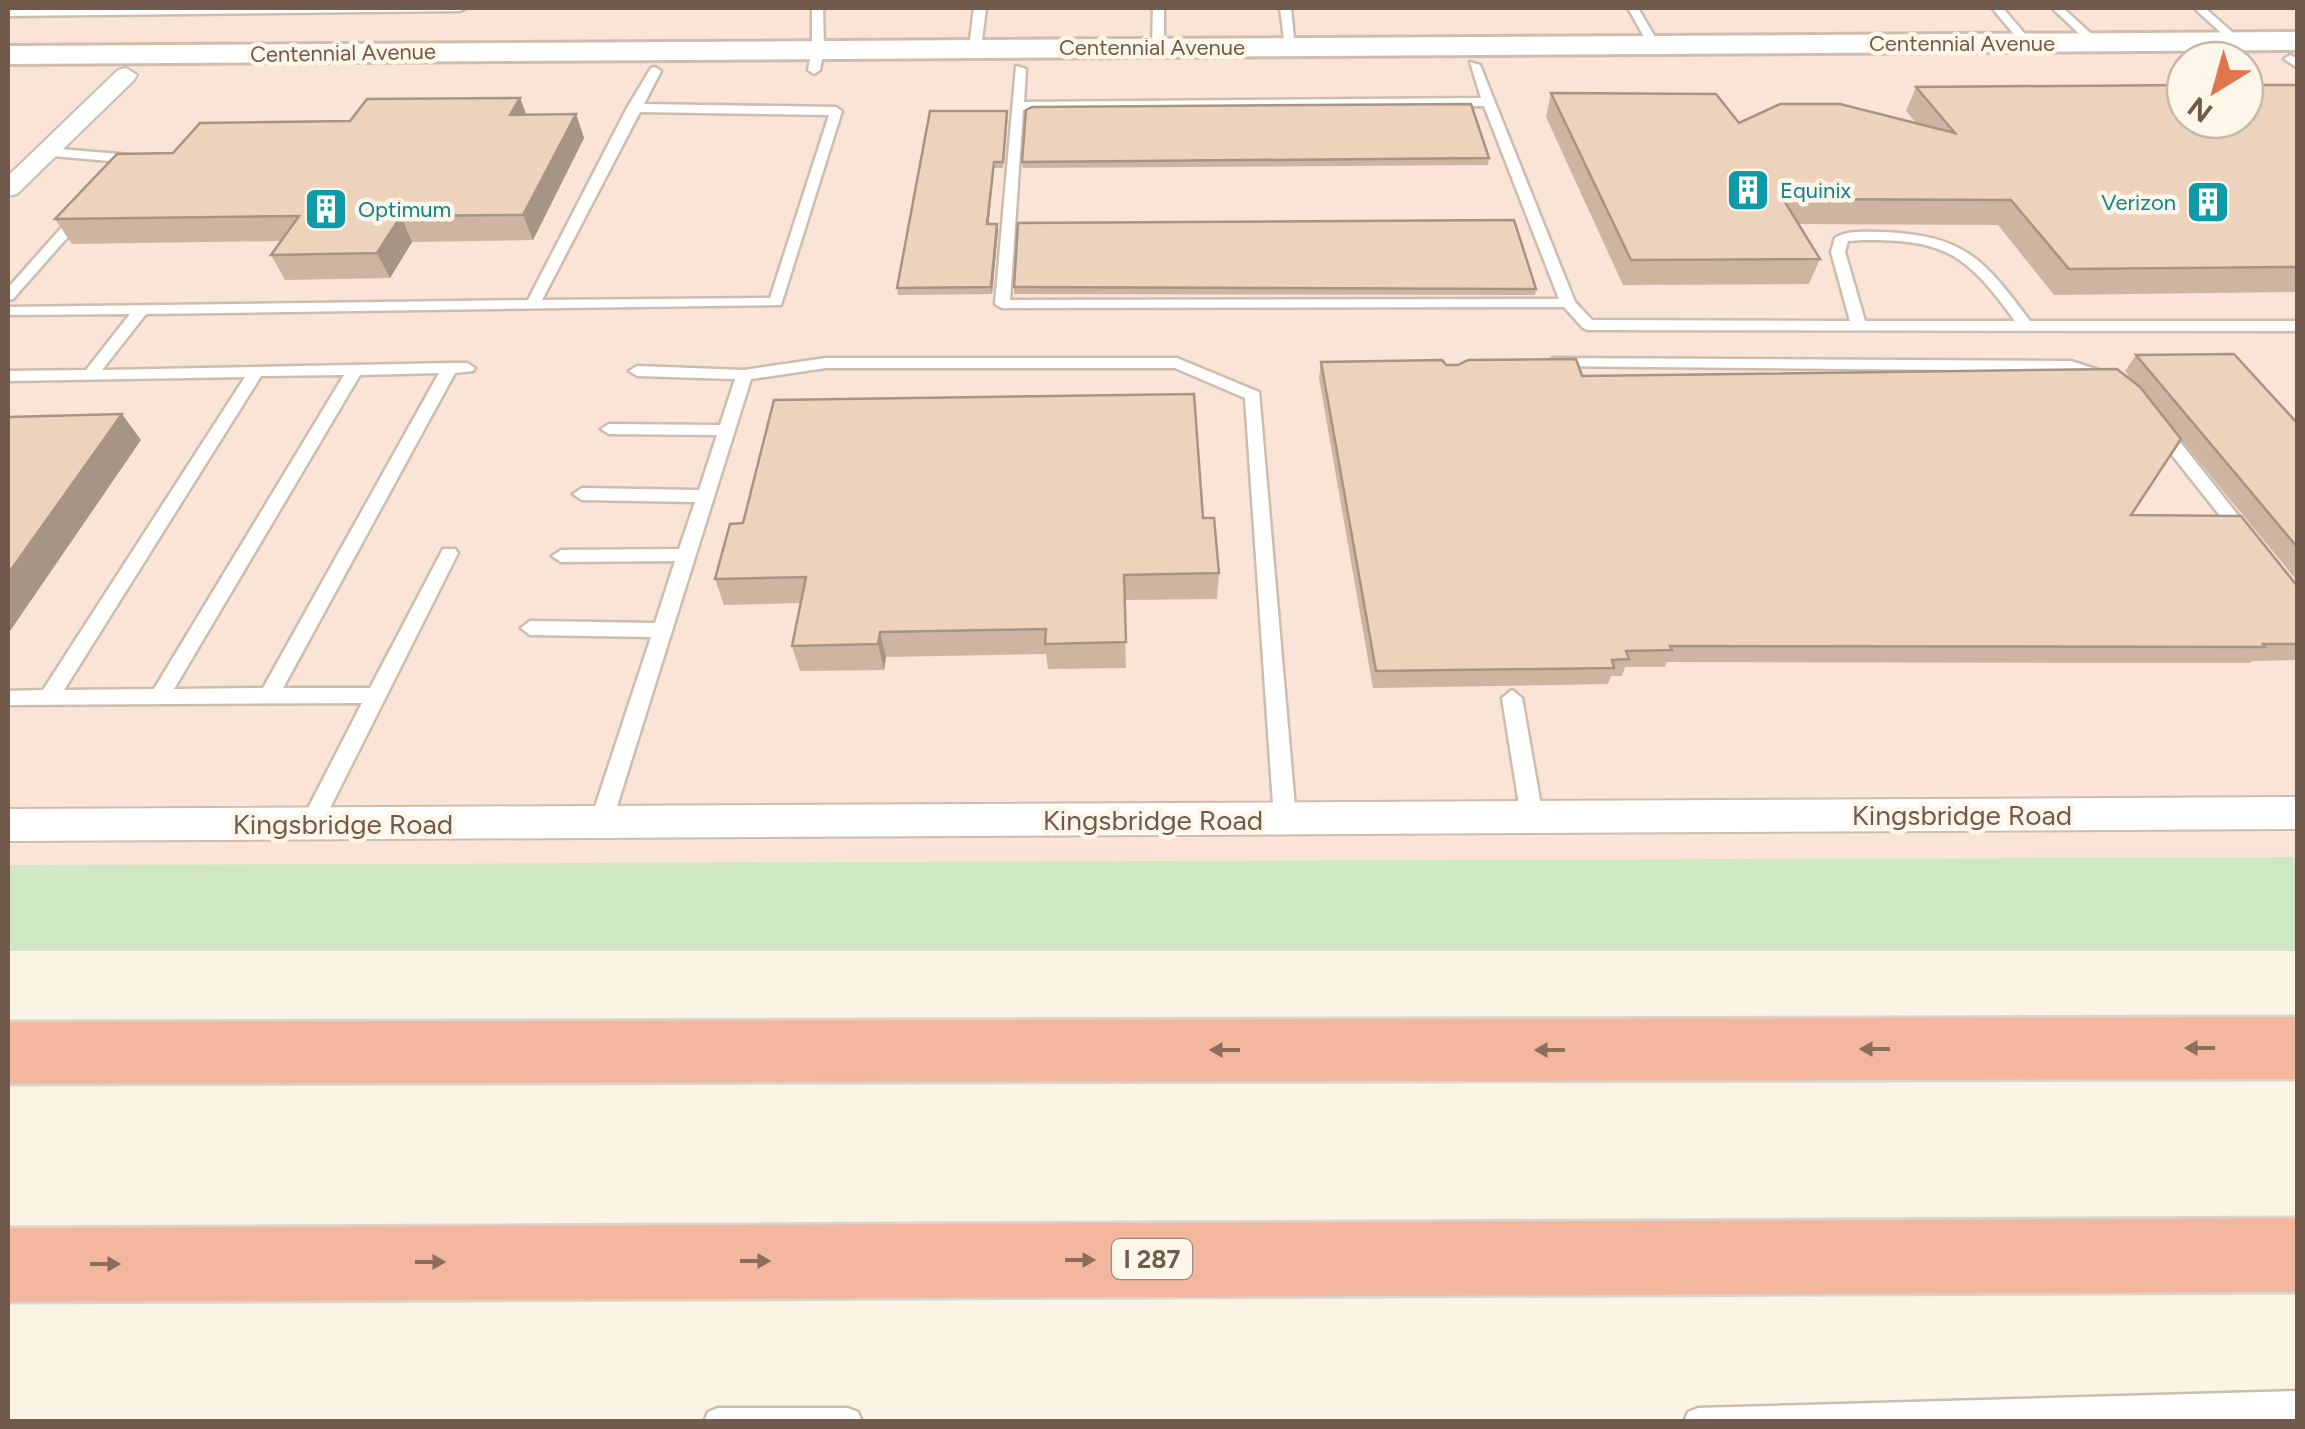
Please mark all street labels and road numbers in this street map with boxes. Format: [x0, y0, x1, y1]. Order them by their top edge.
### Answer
street label: Centennial Avenue [1869, 30, 2055, 57]
street label: Centennial Avenue [1059, 34, 1245, 61]
street label: Centennial Avenue [250, 38, 436, 68]
street label: Kingsbridge Road [1852, 798, 2072, 832]
street label: Kingsbridge Road [1043, 803, 1263, 837]
street label: Kingsbridge Road [233, 807, 453, 841]
road number: I 287 [1112, 1239, 1192, 1279]

